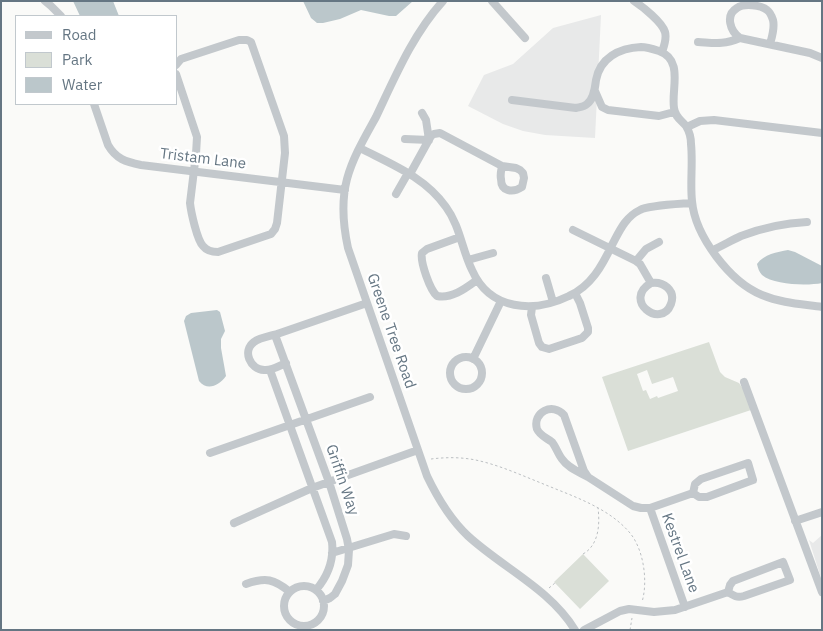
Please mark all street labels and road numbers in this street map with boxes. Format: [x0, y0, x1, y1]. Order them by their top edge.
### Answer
street label: Tristam Lane [159, 145, 247, 173]
street label: Greene Tree Road [363, 271, 419, 391]
street label: Griffin Way [321, 442, 363, 518]
street label: Kestrel Lane [657, 511, 703, 595]

